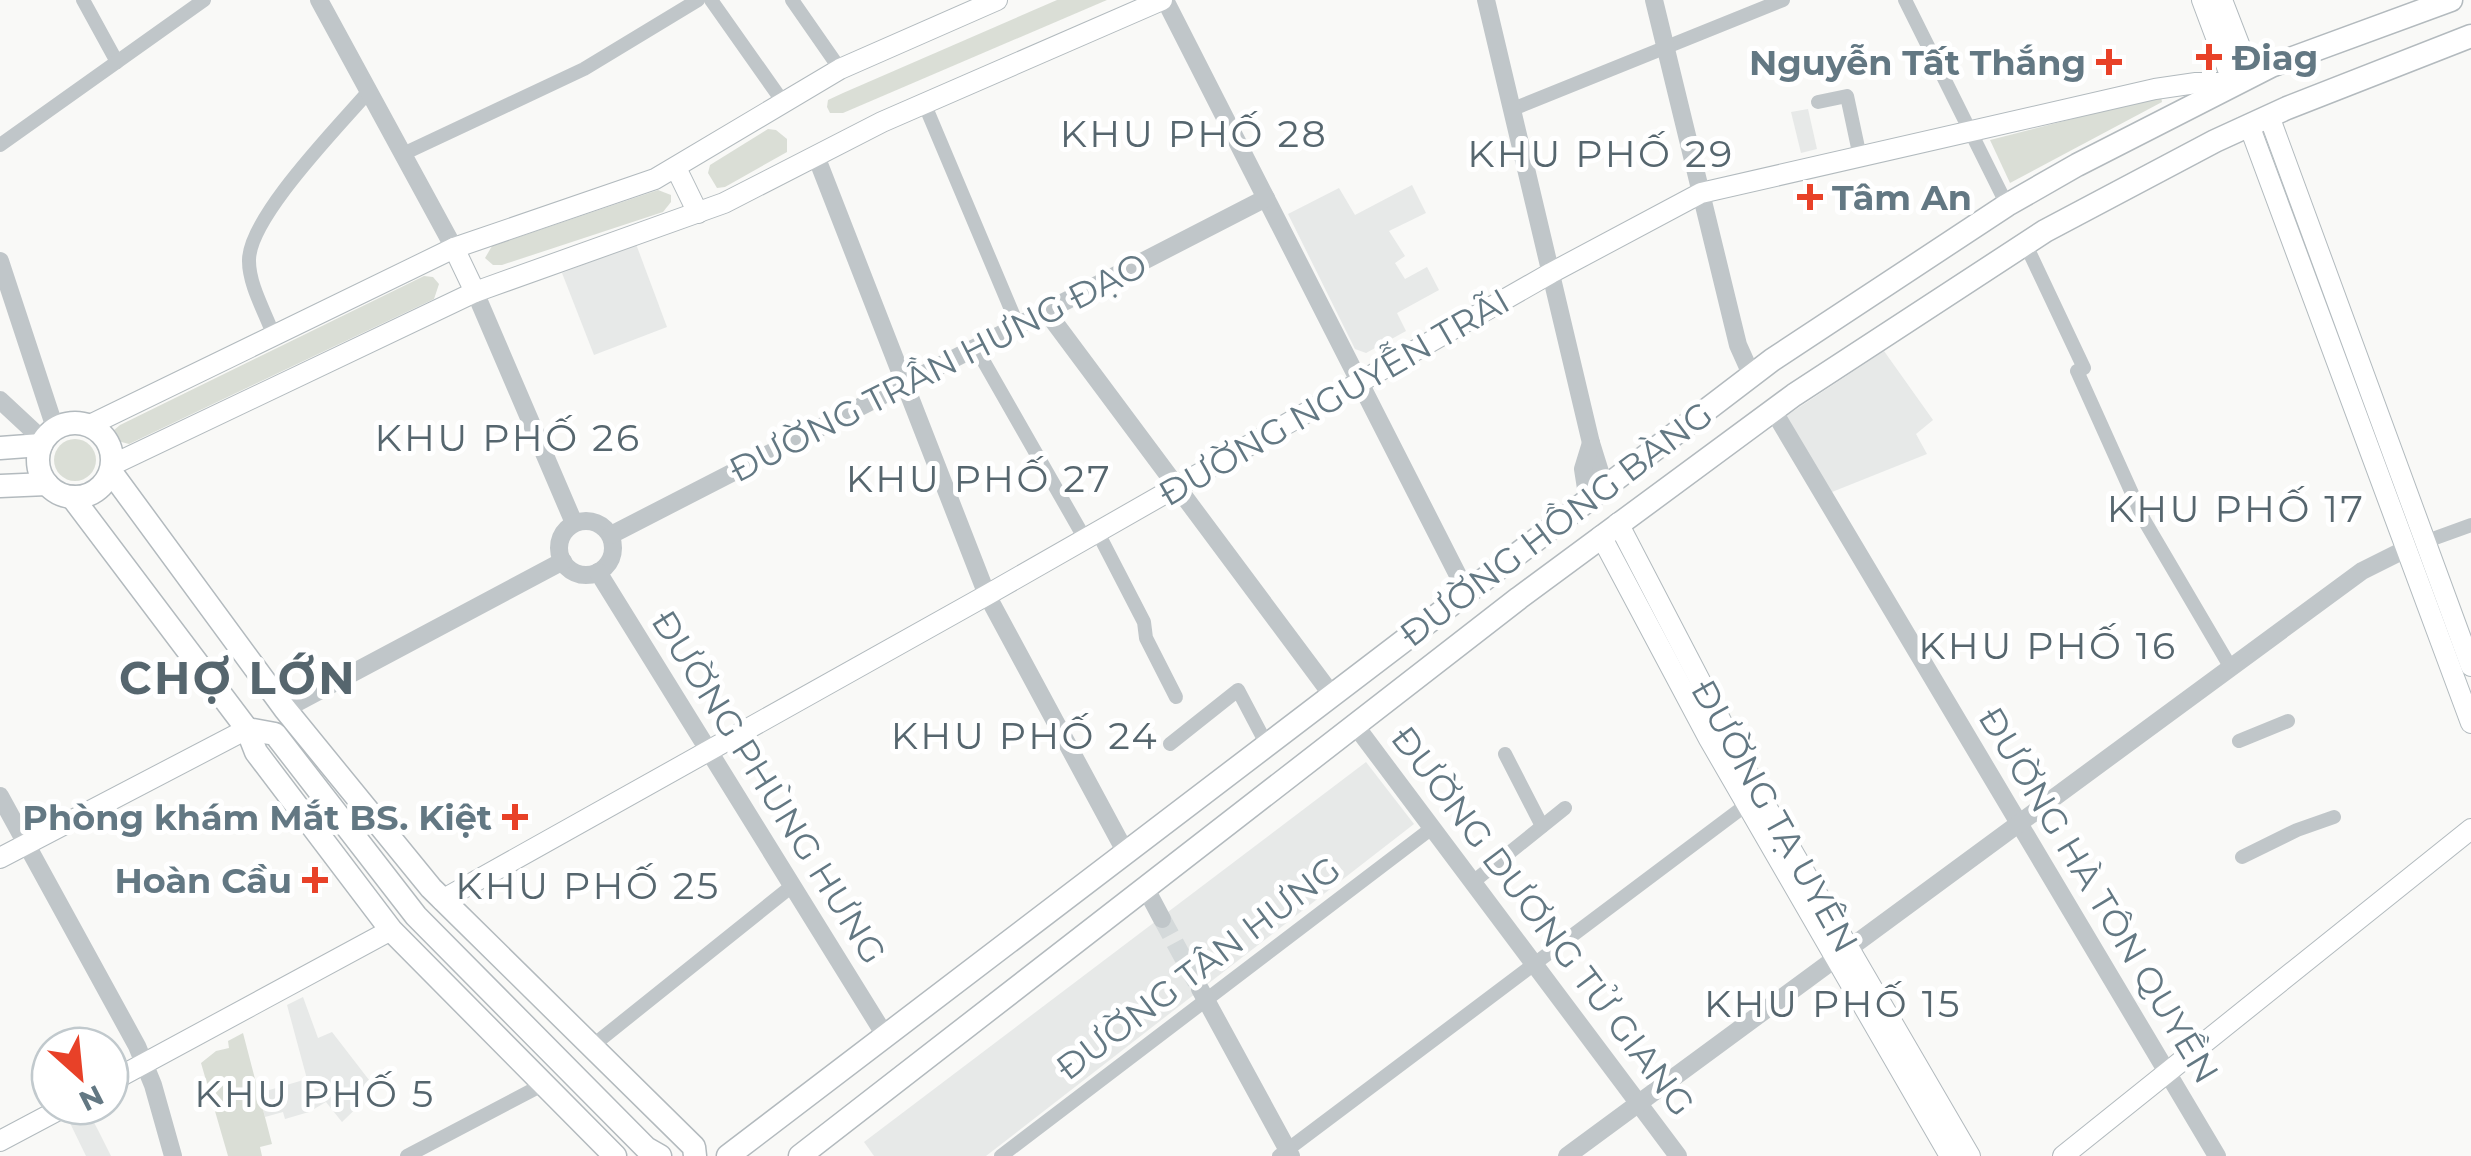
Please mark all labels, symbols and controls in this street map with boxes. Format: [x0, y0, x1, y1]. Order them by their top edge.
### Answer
place label: Điag [2232, 36, 2318, 79]
place label: Nguyễn Tất Thắng [1749, 41, 2086, 84]
marker: Điag [2196, 44, 2222, 70]
marker: Nguyễn Tất Thắng [2096, 49, 2122, 75]
district label: KHU PHỐ 28 [1060, 110, 1328, 157]
district label: KHU PHỐ 29 [1467, 130, 1735, 177]
place label: Tâm An [1832, 176, 1972, 219]
marker: Tâm An [1797, 184, 1823, 210]
street label: ĐƯỜNG TRẦN HƯNG ĐẠO [722, 243, 1154, 491]
street label: ĐƯỜNG NGUYỄN TRÃI [1150, 277, 1517, 515]
street label: ĐƯỜNG HỒNG BÀNG [1391, 392, 1721, 656]
district label: KHU PHỐ 26 [374, 414, 642, 461]
district label: KHU PHỐ 27 [846, 455, 1112, 502]
district label: KHU PHỐ 17 [2107, 485, 2365, 532]
street label: ĐƯỜNG PHÙNG HƯNG [643, 602, 895, 972]
district label: KHU PHỐ 16 [1918, 622, 2178, 669]
district label: CHỢ LỚN [119, 650, 357, 705]
street label: ĐƯỜNG TẠ UYÊN [1682, 672, 1868, 960]
street label: ĐƯỜNG HÀ TÔN QUYỀN [1970, 699, 2228, 1091]
district label: KHU PHỐ 24 [891, 712, 1159, 759]
street label: ĐƯỜNG DƯƠNG TỬ GIANG [1382, 718, 1704, 1124]
place label: Phòng khám Mắt BS. Kiệt [22, 796, 492, 839]
marker: Phòng khám Mắt BS. Kiệt [502, 804, 528, 830]
street label: ĐƯỜNG TÂN HƯNG [1048, 847, 1348, 1089]
place label: Hoàn Cầu [115, 859, 292, 902]
district label: KHU PHỐ 25 [455, 862, 721, 909]
marker: Hoàn Cầu [302, 867, 328, 893]
district label: KHU PHỐ 15 [1704, 980, 1962, 1027]
north arrow [30, 1026, 130, 1126]
district label: KHU PHỐ 5 [194, 1070, 436, 1117]
text: N [74, 1078, 109, 1119]

